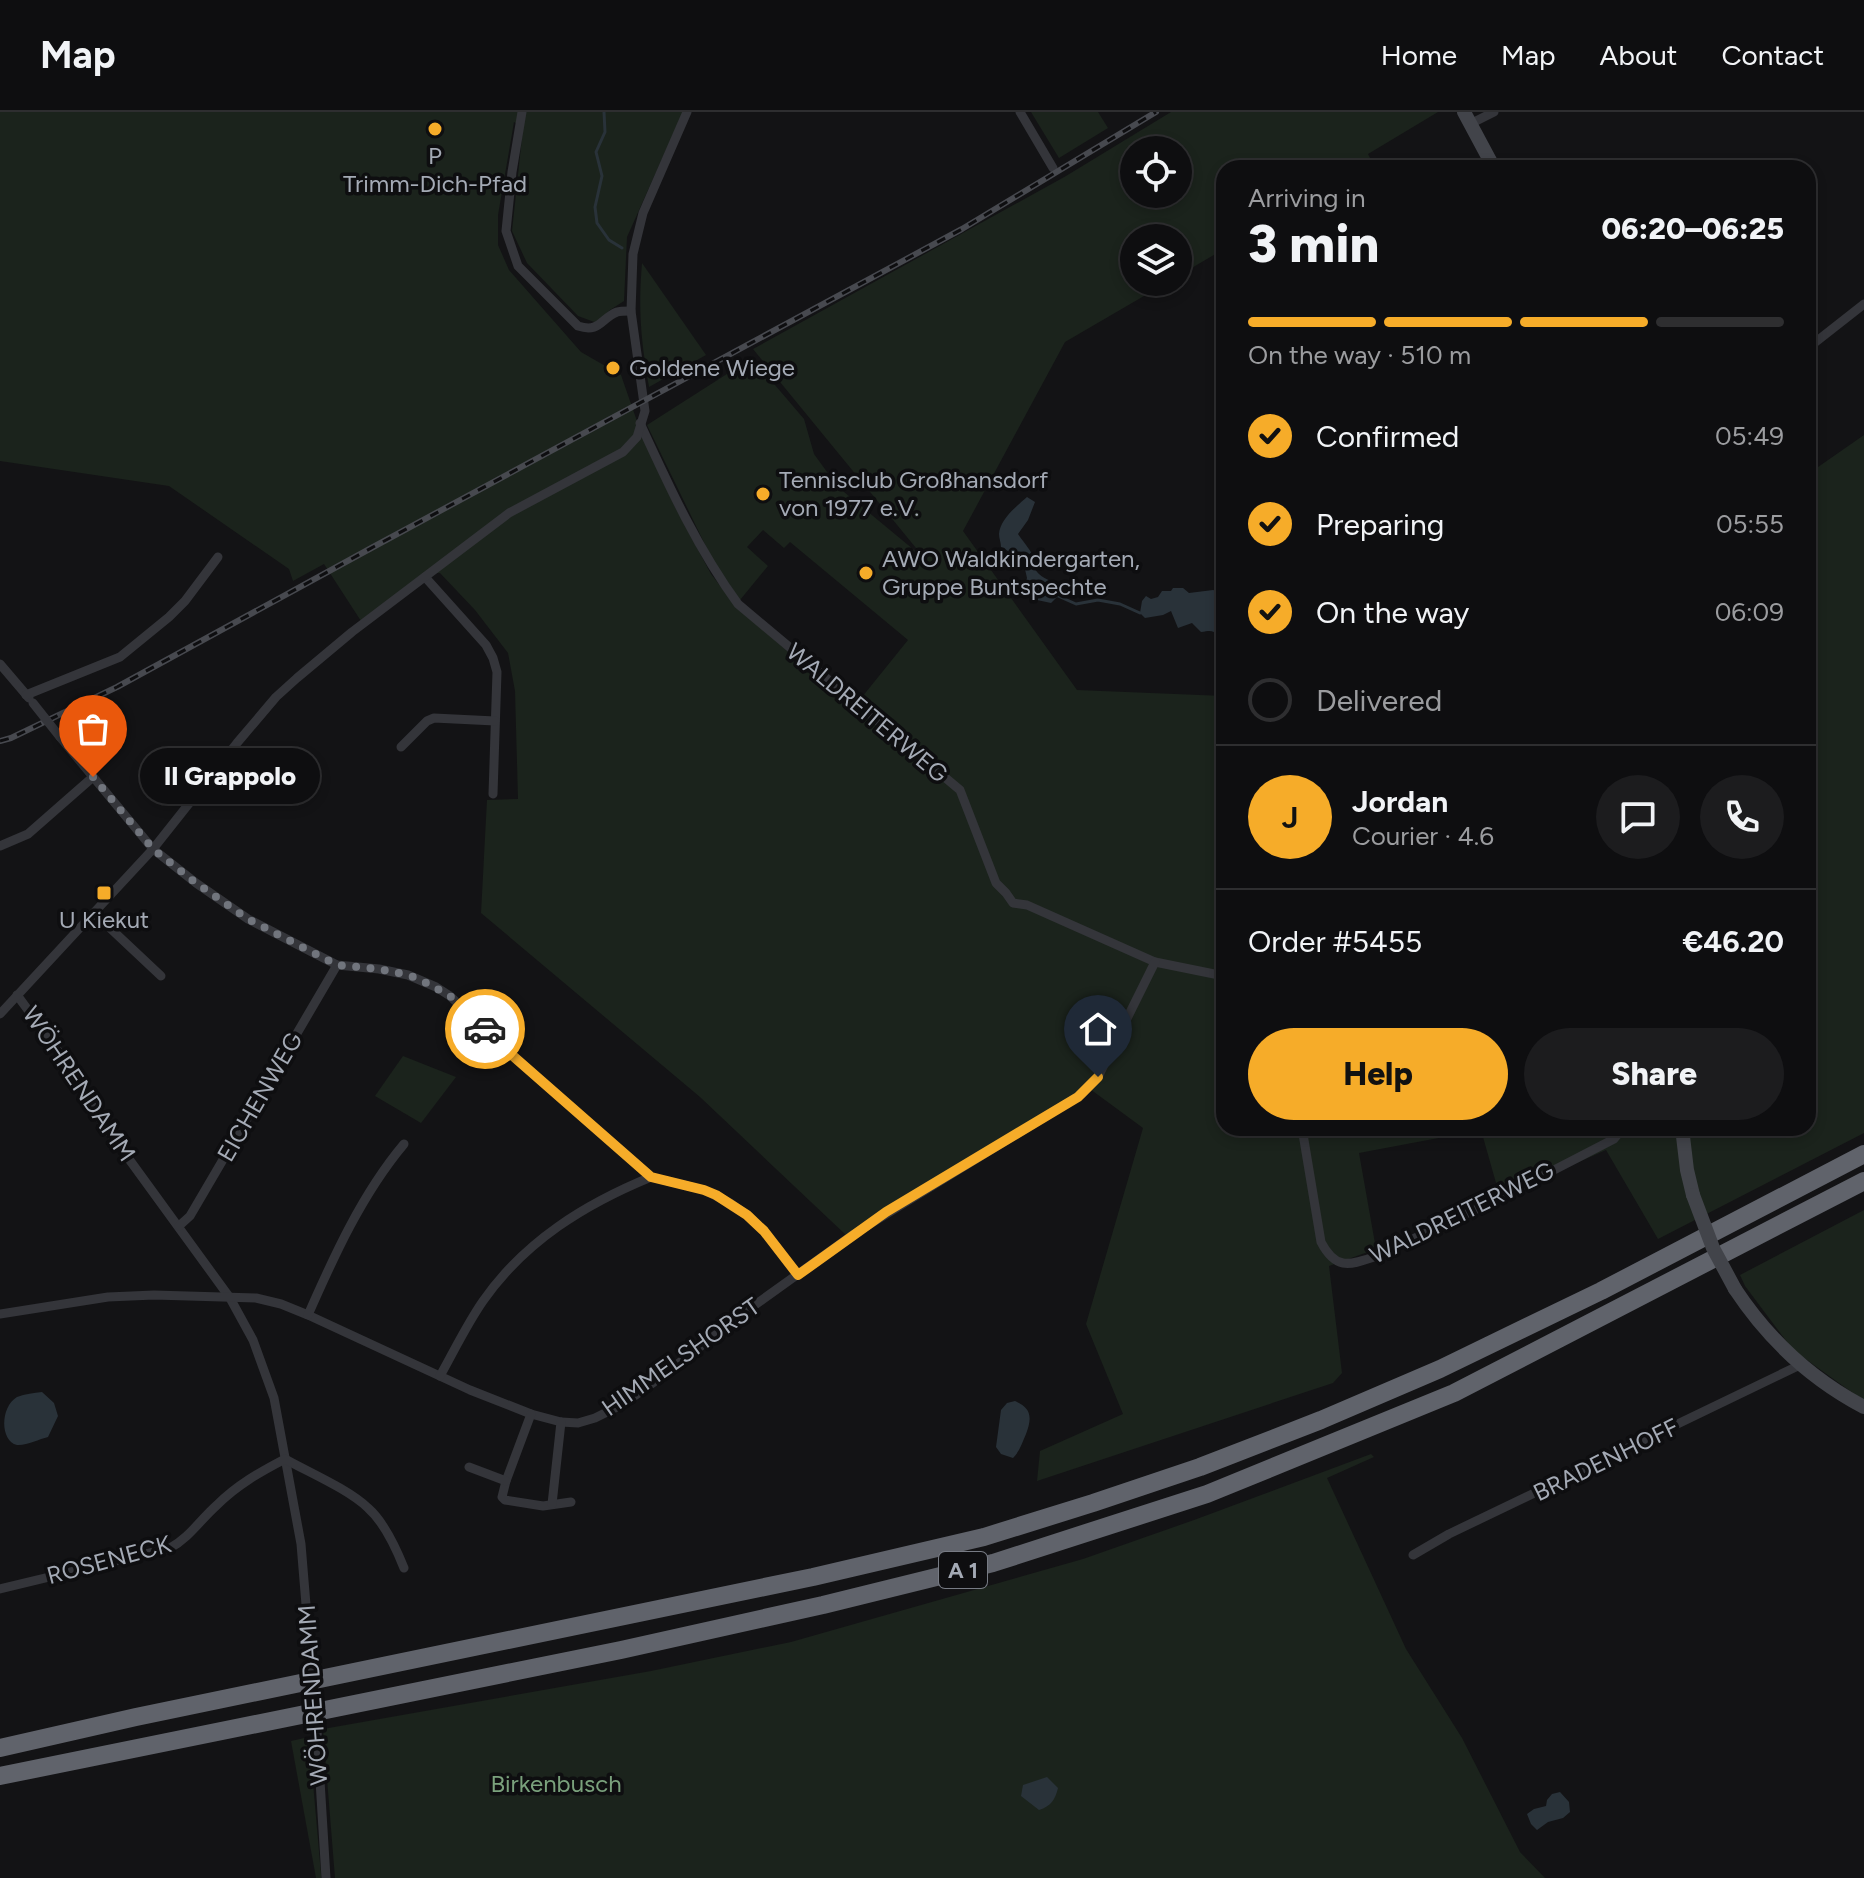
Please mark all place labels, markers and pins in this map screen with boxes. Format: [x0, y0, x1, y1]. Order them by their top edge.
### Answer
marker: P Trimm-Dich-Pfad [426, 120, 444, 138]
place label: P Trimm-Dich-Pfad [343, 141, 527, 198]
place label: Goldene Wiege [629, 353, 795, 382]
marker: Goldene Wiege [604, 359, 622, 377]
place label: Tennisclub Großhansdorf von 1977 e.V. [779, 465, 1048, 522]
marker: Tennisclub Großhansdorf von 1977 e.V. [754, 485, 772, 503]
place label: AWO Waldkindergarten, Gruppe Buntspechte [882, 544, 1140, 601]
marker: AWO Waldkindergarten, Gruppe Buntspechte [857, 564, 875, 582]
pin [59, 695, 127, 777]
callout: Il Grappolo [141, 749, 321, 805]
marker: U Kiekut [95, 884, 113, 902]
place label: U Kiekut [59, 905, 149, 934]
pin [1064, 995, 1132, 1077]

